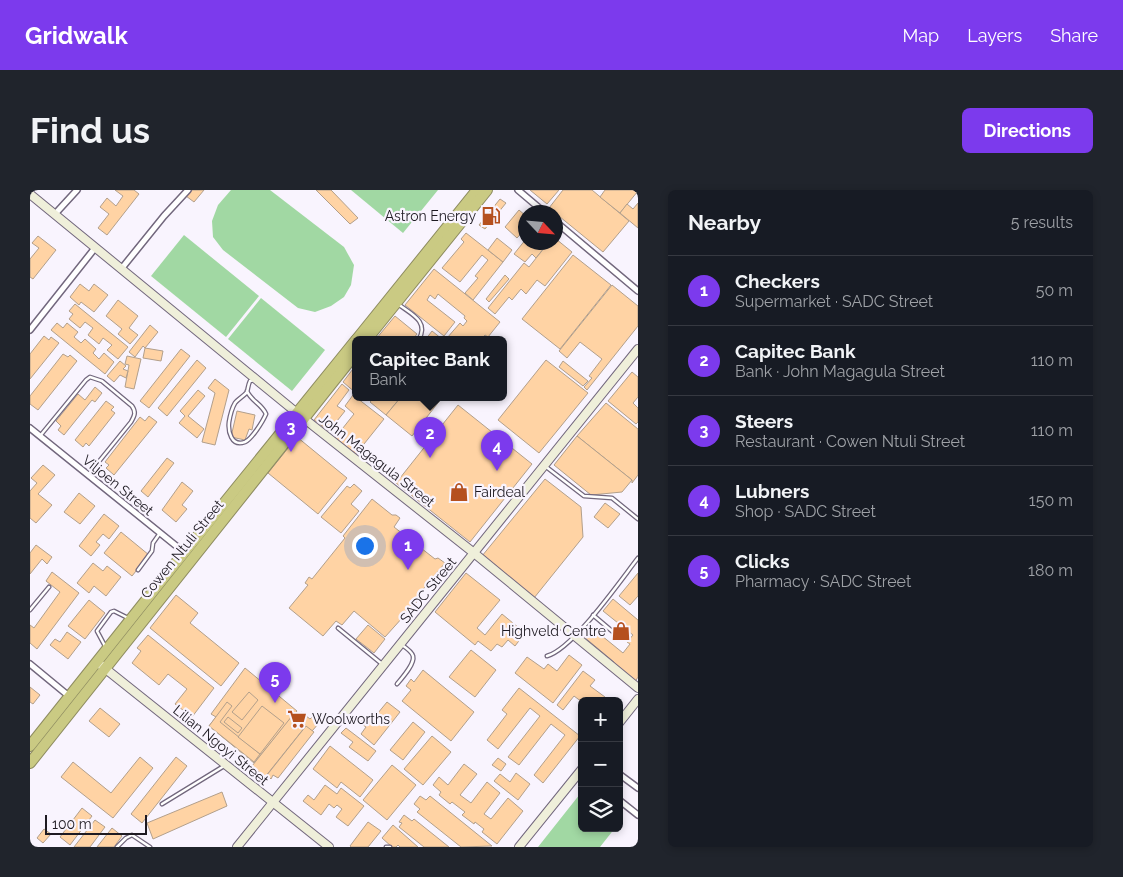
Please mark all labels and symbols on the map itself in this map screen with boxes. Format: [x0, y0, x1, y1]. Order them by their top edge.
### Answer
fuel station icon: Astron Energy [480, 205, 502, 227]
north arrow [518, 205, 563, 250]
place label: Astron Energy [385, 208, 476, 224]
street label: John Magagula Street [316, 410, 438, 510]
pin: 3 [275, 411, 307, 452]
pin: 2 [414, 417, 446, 458]
pin: 4 [481, 430, 513, 471]
street label: Viljoen Street [79, 452, 157, 519]
shop icon: Fairdeal [448, 481, 470, 503]
place label: Fairdeal [474, 484, 525, 500]
street label: Cowen Ntuli Street [137, 496, 227, 601]
pin: 1 [392, 529, 424, 570]
your location [352, 533, 378, 559]
street label: SADC Street [397, 554, 460, 626]
shop icon: Highveld Centre [610, 620, 632, 642]
place label: Highveld Centre [501, 623, 606, 639]
pin: 5 [259, 662, 291, 703]
street label: Lilian Ngoyi Street [170, 702, 272, 789]
supermarket icon: Woolworths [286, 708, 308, 730]
place label: Woolworths [312, 711, 390, 727]
scale bar [45, 812, 148, 835]

